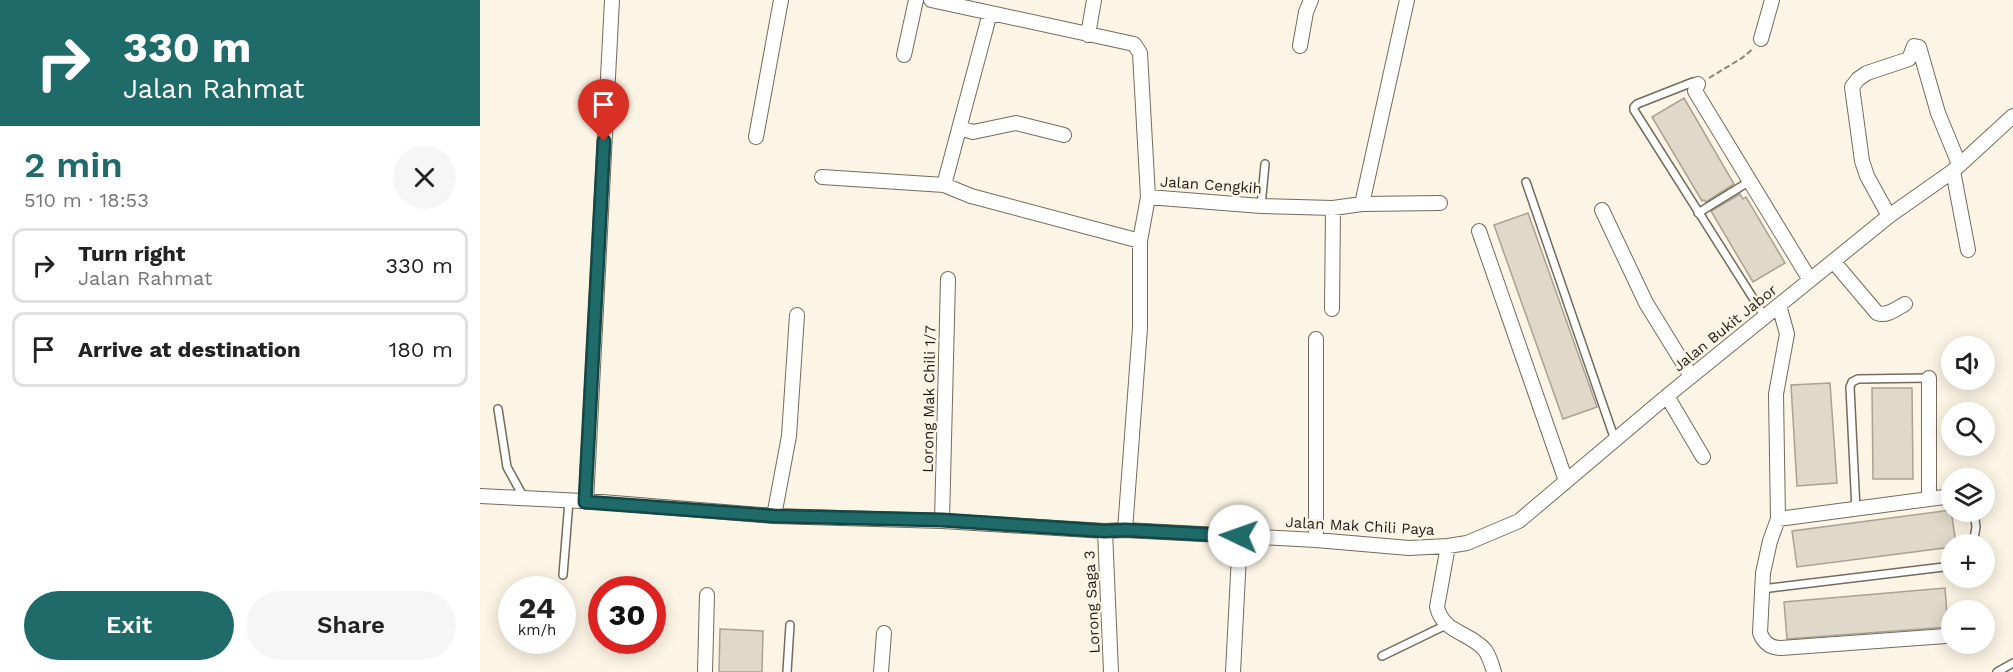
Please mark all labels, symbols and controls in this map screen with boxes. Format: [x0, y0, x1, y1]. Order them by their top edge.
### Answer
text: 330 m [123, 23, 251, 72]
icon: right [24, 24, 102, 102]
text: Jalan Rahmat [123, 73, 304, 105]
pin [578, 79, 629, 141]
icon: arrive [587, 88, 620, 121]
text: 2 min [24, 144, 123, 186]
button: close [393, 146, 456, 209]
street label: Jalan Cengkih [1159, 172, 1263, 198]
text: 510 m · 18:53 [24, 188, 149, 212]
text: Turn right [78, 241, 185, 266]
icon: right [27, 249, 60, 282]
text: 330 m [385, 253, 453, 278]
text: Jalan Rahmat [78, 266, 212, 290]
street label: Jalan Bukit Jabor [1670, 281, 1780, 375]
street label: Lorong Mak Chili 1/7 [919, 325, 939, 473]
icon: arrive [27, 333, 60, 366]
map controls [1941, 336, 1995, 654]
button: sound [1941, 336, 1995, 390]
text: Arrive at destination [78, 337, 301, 362]
text: 180 m [389, 337, 453, 362]
button: search [1941, 402, 1995, 456]
button: layers [1941, 468, 1995, 522]
position arrow [1207, 504, 1271, 568]
street label: Jalan Mak Chili Paya [1285, 513, 1435, 539]
button: + [1941, 534, 1995, 588]
street label: Lorong Saga 3 [1080, 550, 1104, 654]
speed limit sign: 30 [588, 576, 666, 654]
text: 24 [519, 590, 555, 625]
button: Exit [24, 591, 234, 660]
button: Share [246, 591, 456, 660]
button: − [1941, 600, 1995, 654]
text: km/h [518, 621, 556, 639]

